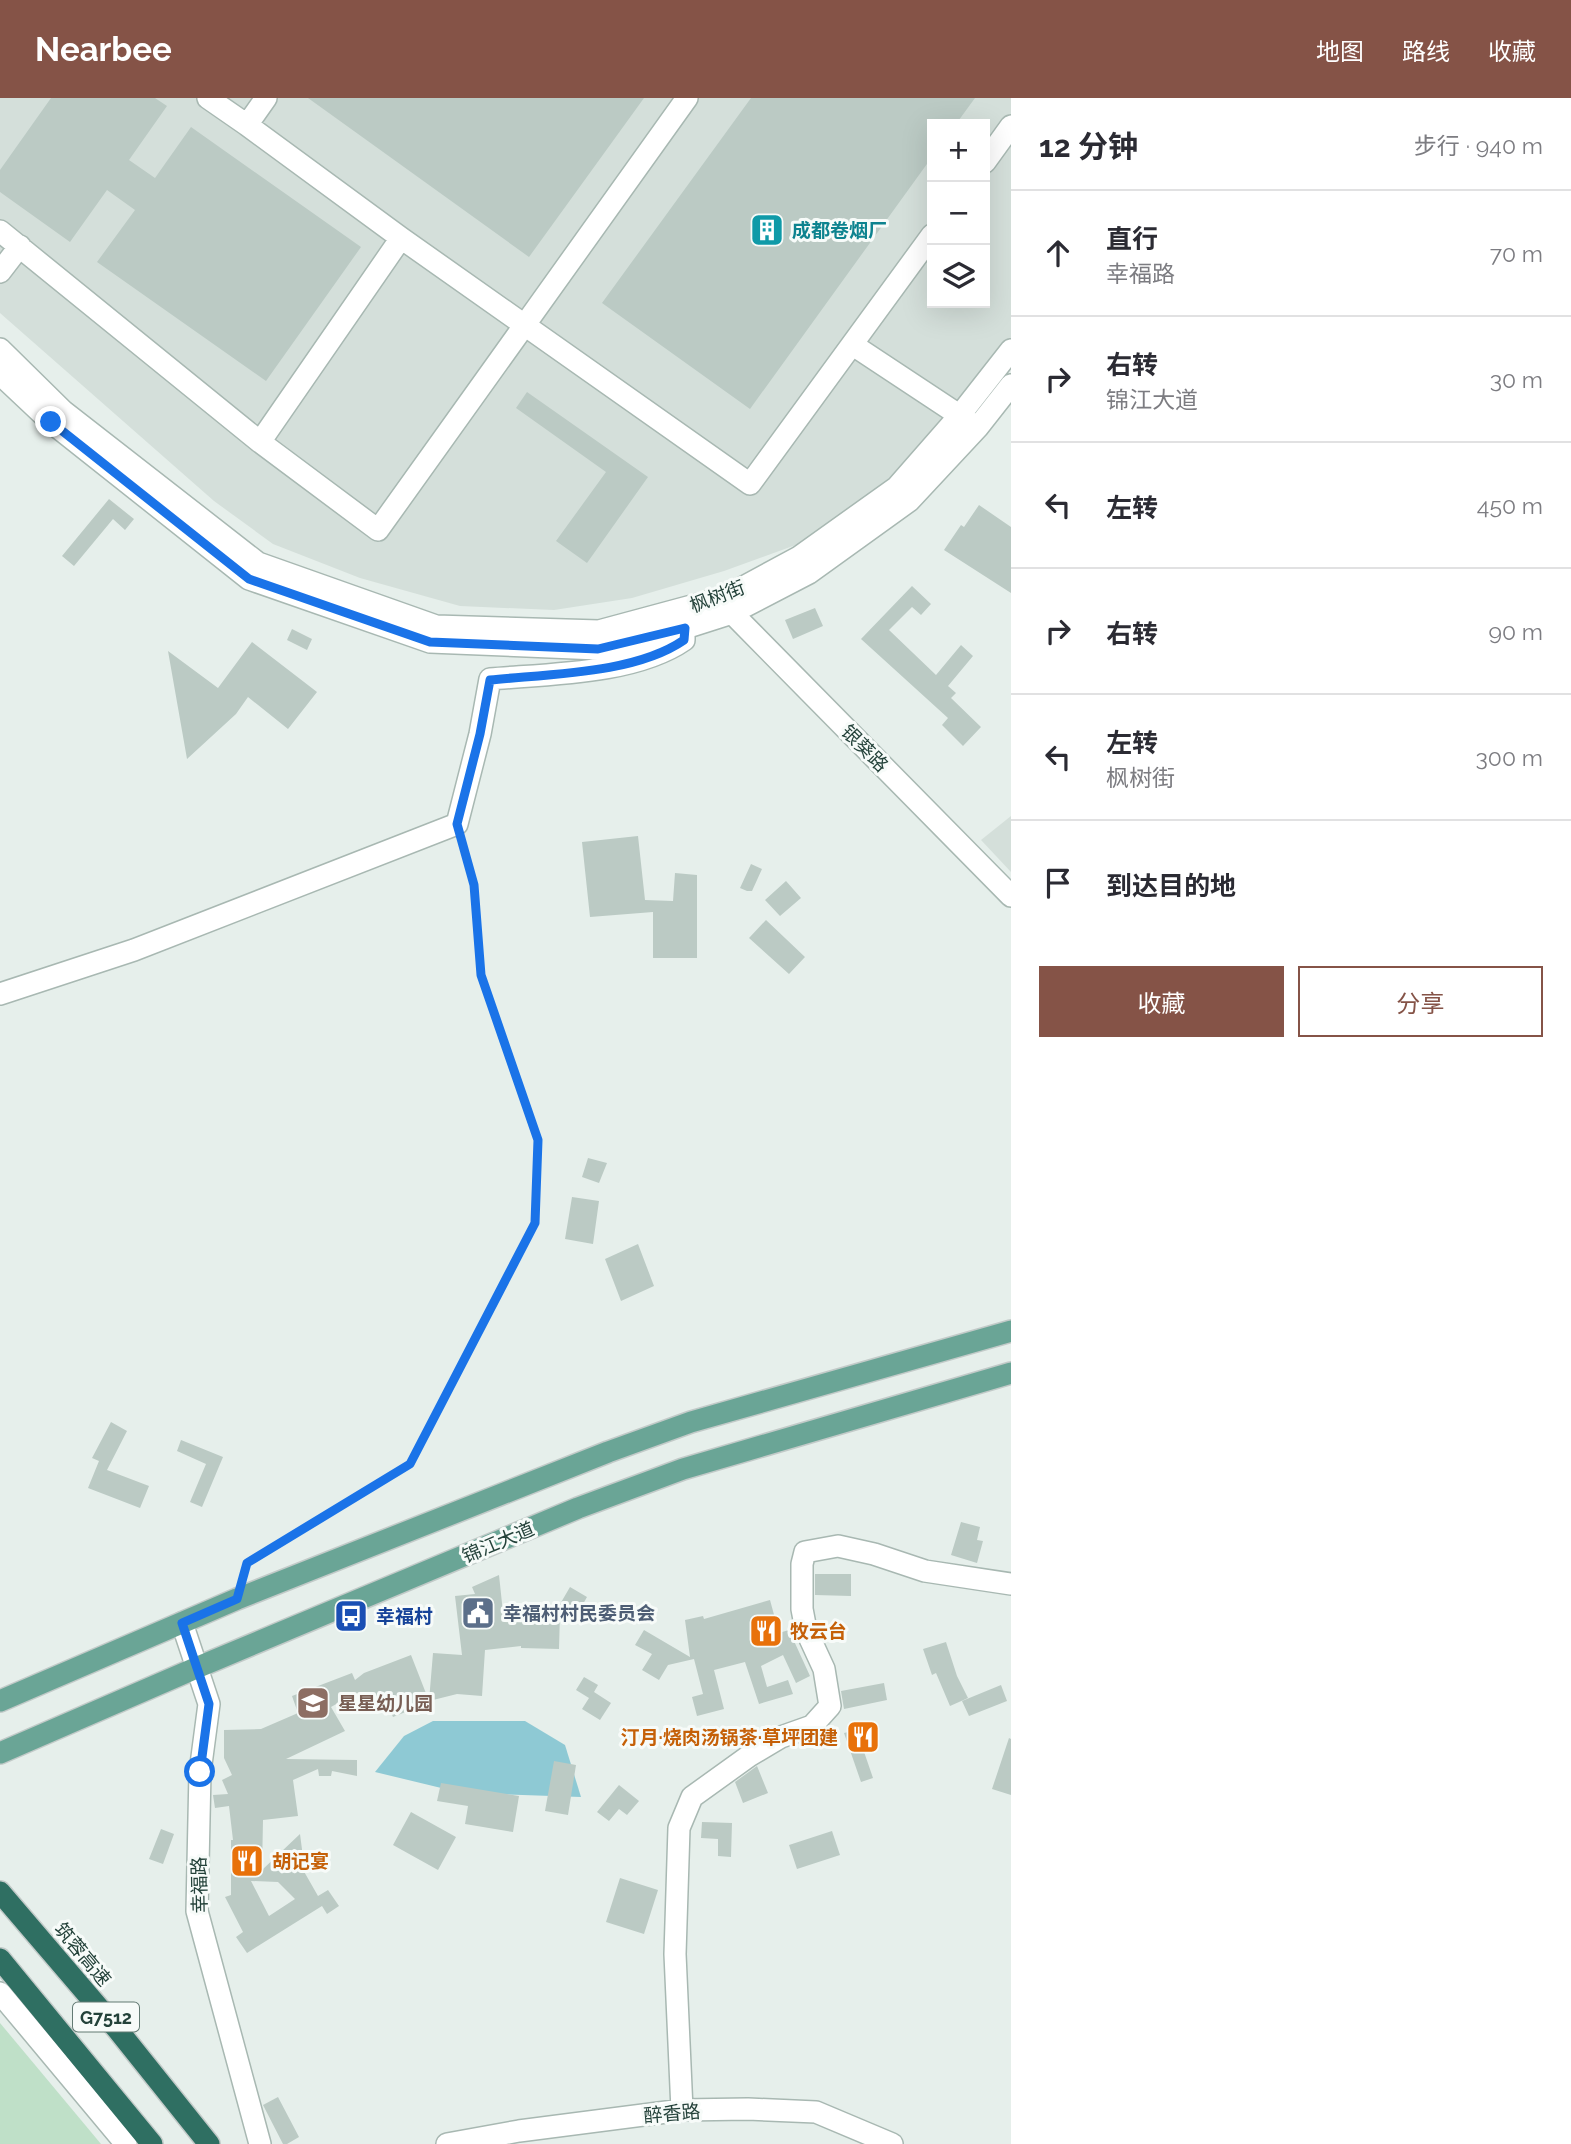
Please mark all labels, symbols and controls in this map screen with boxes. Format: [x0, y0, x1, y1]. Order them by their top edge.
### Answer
text: Nearbee [35, 30, 172, 69]
text: 地图 [1316, 37, 1364, 66]
text: 路线 [1402, 37, 1450, 66]
text: 收藏 [1488, 37, 1536, 66]
map controls [927, 119, 990, 308]
button: + [927, 119, 990, 182]
text: 12 分钟 [1039, 129, 1138, 164]
text: 步行 · 940 m [1414, 132, 1543, 159]
button: − [927, 182, 990, 245]
building icon: 成都卷烟厂 [748, 211, 786, 249]
place label: 成都卷烟厂 [792, 219, 887, 241]
text: 直行 [1106, 224, 1158, 254]
icon: ahead [1039, 234, 1077, 272]
text: 70 m [1490, 240, 1543, 267]
button: layers [927, 245, 990, 308]
text: 幸福路 [1106, 260, 1175, 287]
text: 右转 [1106, 350, 1158, 380]
icon: right [1039, 360, 1077, 398]
text: 30 m [1490, 366, 1543, 393]
text: 锦江大道 [1106, 386, 1198, 413]
route end [35, 406, 66, 437]
icon: left [1039, 486, 1077, 524]
text: 450 m [1477, 492, 1543, 519]
text: 左转 [1106, 493, 1158, 523]
street label: 枫树街 [686, 576, 748, 616]
icon: right [1039, 612, 1077, 650]
text: 90 m [1488, 618, 1543, 645]
text: 右转 [1106, 619, 1158, 649]
street label: 银葵路 [837, 720, 893, 776]
text: 左转 [1106, 728, 1158, 758]
icon: left [1039, 738, 1077, 776]
text: 300 m [1476, 744, 1543, 771]
text: 枫树街 [1106, 764, 1175, 791]
icon: arrive [1039, 864, 1077, 902]
text: 到达目的地 [1106, 871, 1236, 901]
button: 收藏 [1039, 966, 1284, 1037]
button: 分享 [1298, 966, 1543, 1037]
street label: 锦江大道 [459, 1517, 537, 1567]
public building icon: 幸福村村民委员会 [459, 1594, 497, 1632]
bus stop icon: 幸福村 [332, 1597, 370, 1635]
place label: 幸福村村民委员会 [503, 1602, 655, 1624]
place label: 幸福村 [376, 1605, 433, 1627]
restaurant icon: 牧云台 [747, 1612, 785, 1650]
place label: 牧云台 [790, 1620, 847, 1642]
school or university icon: 星星幼儿园 [294, 1684, 332, 1722]
place label: 星星幼儿园 [338, 1692, 433, 1714]
restaurant icon: 汀月·烧肉汤锅茶·草坪团建 [844, 1718, 882, 1756]
place label: 汀月·烧肉汤锅茶·草坪团建 [620, 1726, 838, 1748]
route start [184, 1756, 215, 1787]
restaurant icon: 胡记宴 [228, 1842, 266, 1880]
place label: 胡记宴 [272, 1850, 329, 1872]
street label: 幸福路 [188, 1856, 210, 1914]
street label: 筑蓉高速 [50, 1918, 116, 1990]
road number: G7512 [73, 2003, 139, 2032]
street label: 醉香路 [643, 2100, 701, 2126]

